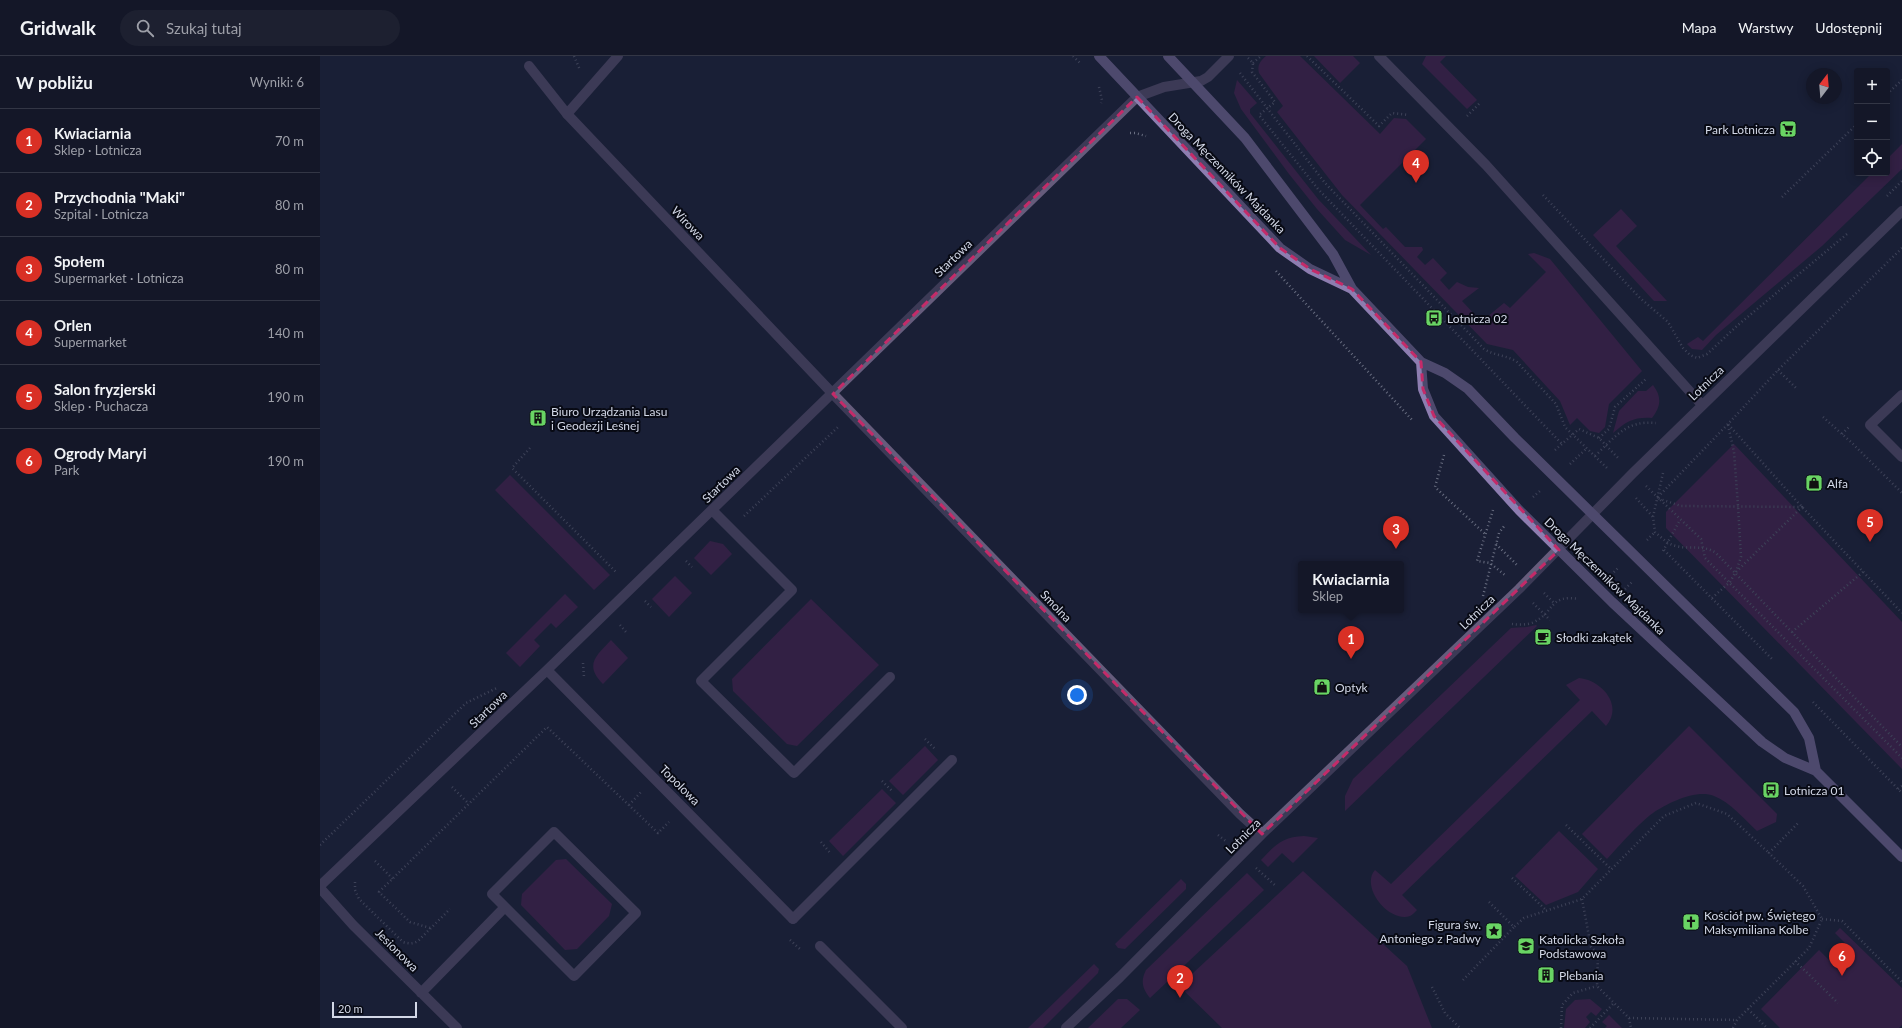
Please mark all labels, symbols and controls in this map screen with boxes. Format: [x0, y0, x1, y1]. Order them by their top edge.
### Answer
search box [120, 10, 400, 46]
text: Gridwalk [20, 16, 96, 39]
icon: search [134, 17, 156, 39]
text: Szukaj tutaj [166, 19, 242, 37]
text: Mapa [1682, 19, 1716, 36]
text: Warstwy [1738, 19, 1793, 36]
text: Udostępnij [1815, 19, 1882, 36]
north arrow [1806, 68, 1842, 104]
map controls [1854, 68, 1890, 176]
button: + [1854, 68, 1890, 104]
text: W pobliżu [16, 72, 93, 93]
text: Wyniki: 6 [250, 74, 304, 90]
button: − [1854, 104, 1890, 140]
street label: Droga Męczenników Majdanka [1165, 109, 1289, 237]
supermarket icon: Park Lotnicza [1778, 119, 1798, 139]
place label: Park Lotnicza [1705, 122, 1775, 137]
text: Kwiaciarnia [54, 124, 131, 142]
text: 1 [25, 133, 33, 149]
text: 70 m [275, 133, 304, 149]
button: locate [1854, 140, 1890, 176]
text: Sklep · Lotnicza [54, 142, 142, 158]
pin: 4 [1403, 150, 1429, 183]
text: Przychodnia "Maki" [54, 188, 185, 206]
text: 2 [25, 197, 33, 213]
text: 80 m [275, 197, 304, 213]
street label: Wirowa [668, 203, 708, 243]
text: Szpital · Lotnicza [54, 206, 148, 222]
street label: Startowa [931, 236, 975, 280]
text: Społem [54, 252, 105, 270]
text: 3 [25, 261, 33, 277]
text: 80 m [275, 261, 304, 277]
text: Supermarket · Lotnicza [54, 270, 184, 286]
bus stop icon: Lotnicza 02 [1424, 308, 1444, 328]
place label: Lotnicza 02 [1447, 311, 1507, 326]
text: Orlen [54, 316, 92, 334]
text: 4 [25, 325, 33, 341]
text: 140 m [267, 325, 304, 341]
text: Supermarket [54, 334, 127, 350]
street label: Lotnicza [1685, 363, 1727, 403]
text: Salon fryzjerski [54, 380, 156, 398]
text: 5 [25, 389, 33, 405]
text: 190 m [267, 389, 304, 405]
text: Sklep · Puchacza [54, 398, 148, 414]
place label: Biuro Urządzania Lasu i Geodezji Leśnej [551, 404, 667, 433]
building icon: Biuro Urządzania Lasu i Geodezji Leśnej [528, 408, 548, 428]
text: Ogrody Maryi [54, 444, 147, 462]
text: 6 [25, 453, 33, 469]
text: 190 m [267, 453, 304, 469]
text: Park [54, 462, 79, 478]
street label: Startowa [699, 462, 743, 506]
shop icon: Alfa [1804, 473, 1824, 493]
place label: Alfa [1827, 476, 1848, 491]
pin: 5 [1857, 509, 1883, 542]
street label: Droga Męczenników Majdanka [1541, 514, 1669, 638]
pin: 3 [1383, 516, 1409, 549]
popup [1298, 561, 1404, 613]
text: Kwiaciarnia [1312, 570, 1390, 588]
street label: Smolna [1037, 587, 1075, 625]
text: Sklep [1312, 588, 1343, 604]
street label: Lotnicza [1456, 592, 1498, 632]
pin: 1 [1338, 626, 1364, 659]
cafe icon: Słodki zakątek [1533, 627, 1553, 647]
place label: Słodki zakątek [1556, 630, 1633, 645]
shop icon: Optyk [1312, 677, 1332, 697]
place label: Optyk [1335, 680, 1369, 695]
your location [1067, 685, 1087, 705]
street label: Startowa [466, 687, 510, 731]
street label: Topolowa [657, 762, 703, 808]
bus stop icon: Lotnicza 01 [1761, 780, 1781, 800]
place label: Lotnicza 01 [1784, 783, 1844, 798]
street label: Lotnicza [1222, 815, 1264, 857]
place label: Kościół pw. Świętego Maksymiliana Kolbe [1704, 908, 1816, 937]
church icon: Kościół pw. Świętego Maksymiliana Kolbe [1681, 912, 1701, 932]
place label: Figura św. Antoniego z Padwy [1379, 917, 1482, 946]
place icon: Figura św. Antoniego z Padwy [1484, 921, 1504, 941]
street label: Jesionowa [372, 925, 422, 975]
place label: Katolicka Szkoła Podstawowa [1539, 932, 1624, 961]
school or university icon: Katolicka Szkoła Podstawowa [1516, 936, 1536, 956]
pin: 6 [1829, 943, 1855, 976]
pin: 2 [1167, 965, 1193, 998]
building icon: Plebania [1536, 965, 1556, 985]
place label: Plebania [1559, 968, 1604, 983]
scale bar [332, 1000, 417, 1019]
text: 20 m [338, 1002, 363, 1015]

